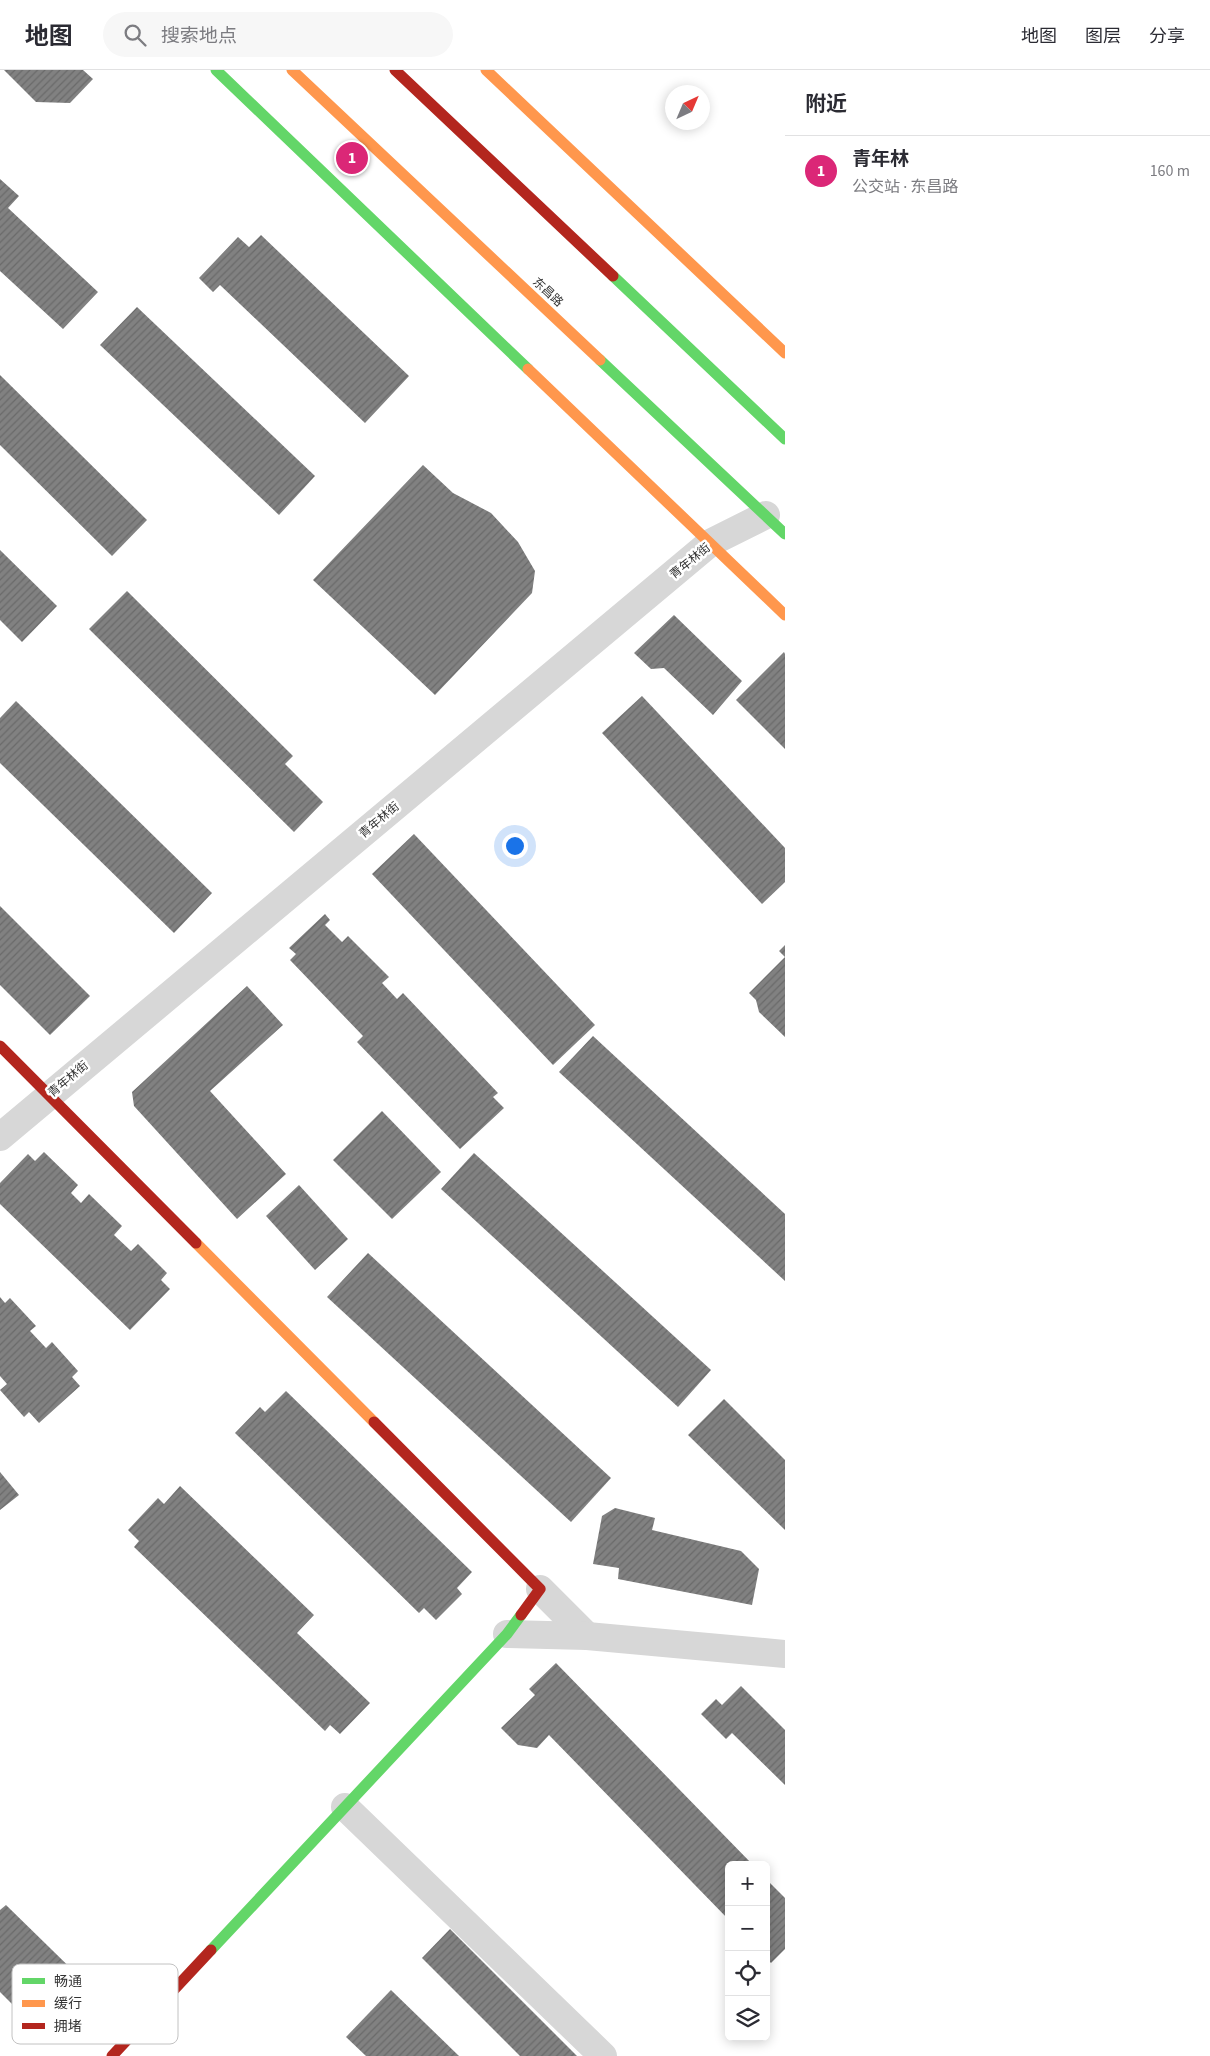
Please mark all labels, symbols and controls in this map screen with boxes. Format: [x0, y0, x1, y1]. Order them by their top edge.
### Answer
search box [103, 12, 453, 57]
text: 地图 [25, 19, 73, 54]
icon: search [121, 21, 149, 49]
text: 搜索地点 [161, 23, 237, 50]
text: 地图 [1021, 24, 1057, 49]
text: 图层 [1085, 24, 1121, 49]
text: 分享 [1149, 24, 1185, 49]
north arrow [665, 85, 710, 130]
text: 附近 [805, 89, 847, 119]
pin: 1 [336, 139, 368, 177]
text: 青年林 [852, 146, 909, 173]
text: 1 [817, 160, 825, 182]
text: 160 m [1150, 160, 1190, 182]
text: 公交站 · 东昌路 [852, 176, 958, 198]
street label: 东昌路 [529, 274, 567, 311]
street label: 青年林街 [666, 540, 714, 583]
street label: 青年林街 [355, 798, 403, 842]
your location [502, 833, 528, 859]
street label: 青年林街 [44, 1057, 92, 1101]
map controls [725, 1861, 770, 2041]
button: + [725, 1861, 770, 1906]
button: − [725, 1906, 770, 1951]
button: locate [725, 1951, 770, 1996]
legend [12, 1964, 178, 2044]
text: 畅通 [54, 1972, 82, 1992]
text: 缓行 [54, 1994, 82, 2014]
button: layers [725, 1996, 770, 2041]
text: 拥堵 [54, 2017, 82, 2037]

